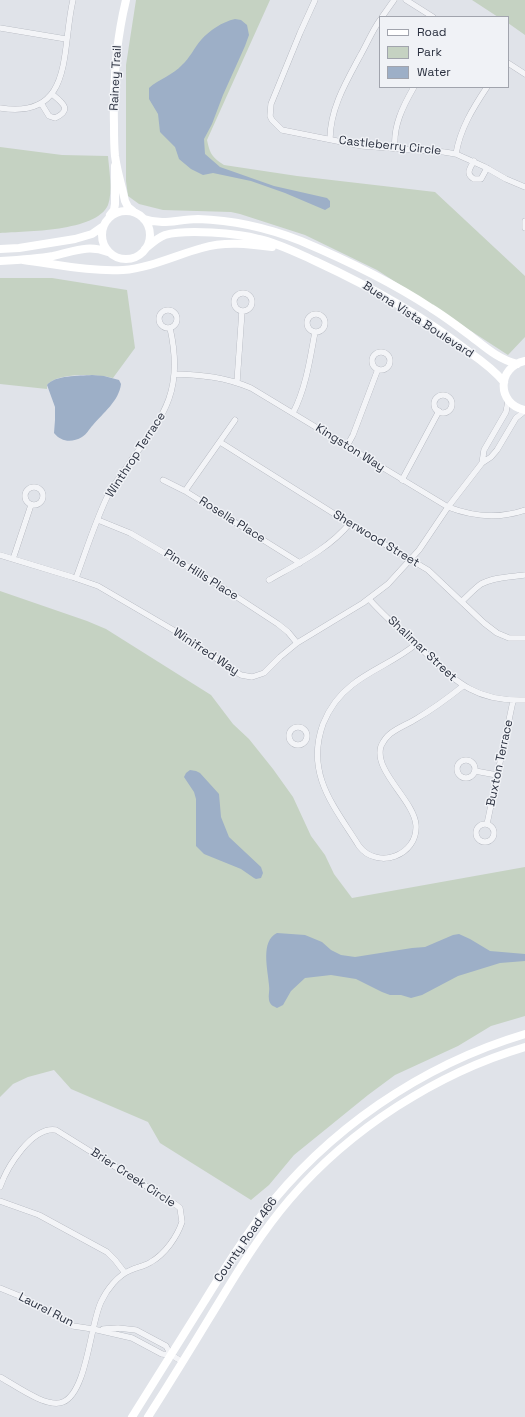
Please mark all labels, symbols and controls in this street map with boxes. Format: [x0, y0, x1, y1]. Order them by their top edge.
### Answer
legend [379, 16, 509, 88]
text: Road [417, 24, 446, 40]
text: Park [417, 44, 442, 60]
street label: Rainey Trail [107, 45, 125, 111]
text: Water [417, 64, 451, 80]
street label: Castleberry Circle [338, 133, 442, 159]
street label: Buena Vista Boulevard [360, 279, 476, 361]
street label: Winthrop Terrace [103, 410, 169, 500]
street label: Kingston Way [313, 421, 387, 475]
street label: Rosella Place [196, 494, 268, 546]
street label: Sherwood Street [330, 508, 422, 570]
street label: Pine Hills Place [161, 546, 241, 604]
street label: Shalimar Street [385, 613, 459, 685]
street label: Winifred Way [170, 625, 242, 679]
street label: Buxton Terrace [484, 718, 516, 808]
street label: Brier Creek Circle [88, 1145, 178, 1211]
street label: County Road 466 [211, 1195, 281, 1285]
street label: Laurel Run [16, 1290, 76, 1330]

